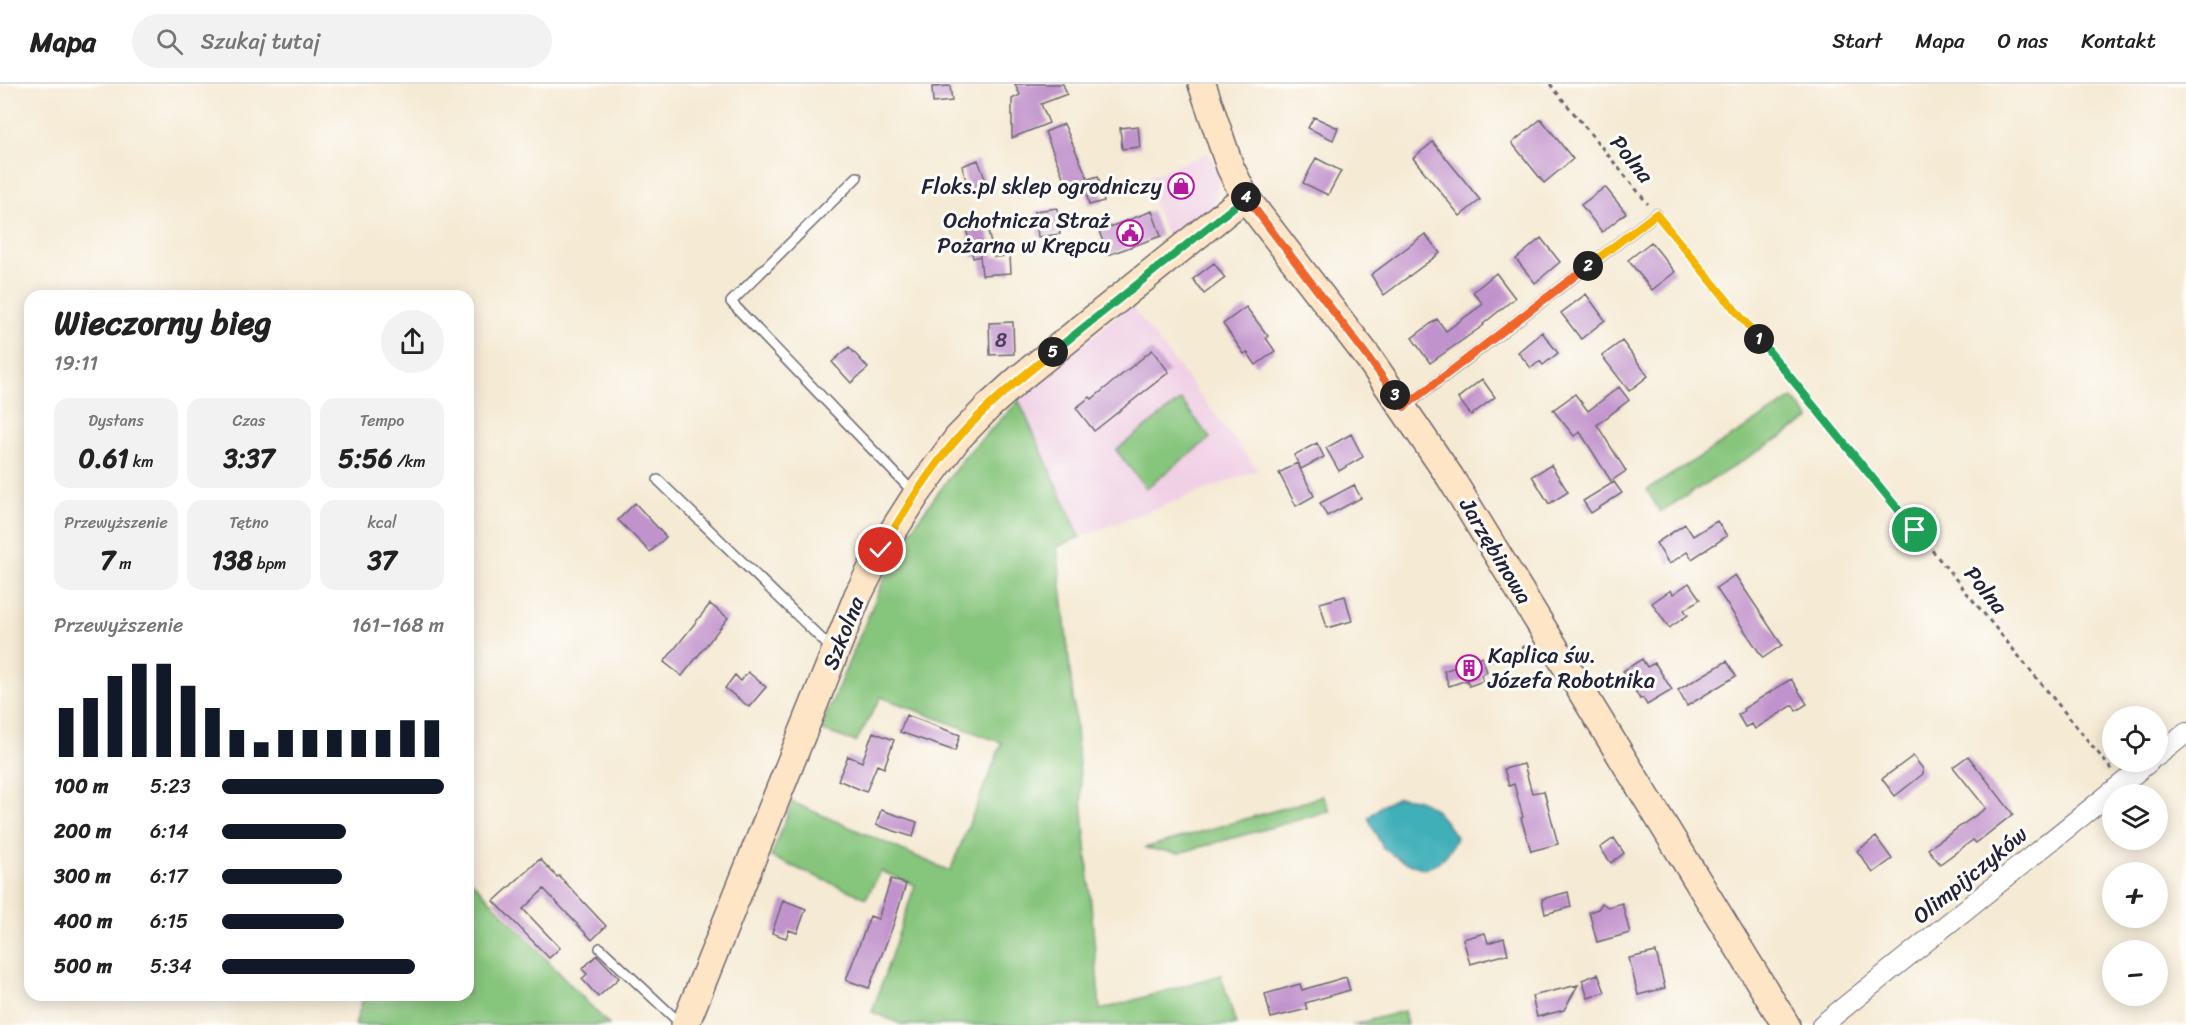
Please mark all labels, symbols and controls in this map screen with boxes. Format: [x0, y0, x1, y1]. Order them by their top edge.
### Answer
search box [132, 14, 552, 68]
text: Mapa [30, 17, 96, 66]
text: Szukaj tutaj [201, 22, 320, 61]
text: Start [1832, 22, 1882, 60]
text: Mapa [1915, 22, 1965, 60]
text: O nas [1998, 22, 2048, 60]
text: Kontakt [2081, 22, 2156, 60]
icon: search [153, 25, 186, 58]
street label: Polna [1600, 126, 1665, 193]
place label: Floks.pl sklep ogrodniczy [921, 167, 1163, 206]
shop icon: Floks.pl sklep ogrodniczy [1166, 171, 1196, 201]
pin: 4 [1231, 182, 1261, 212]
text: 4 [1241, 182, 1251, 211]
place label: Ochotnicza Straż Pożarna w Krępcu [937, 201, 1111, 265]
public building icon: Ochotnicza Straż Pożarna w Krępcu [1115, 218, 1145, 248]
pin: 2 [1573, 251, 1603, 281]
text: 2 [1583, 251, 1593, 280]
text: Wieczorny bieg [54, 294, 271, 352]
button: share [381, 310, 444, 373]
house number: 8 [995, 323, 1007, 358]
pin: 1 [1744, 324, 1774, 354]
text: 1 [1756, 324, 1762, 353]
pin: 5 [1038, 337, 1068, 367]
text: 5 [1048, 337, 1058, 366]
text: 19:11 [54, 346, 98, 381]
pin: 3 [1380, 380, 1410, 410]
text: 3 [1391, 380, 1399, 409]
text: Dystans [88, 406, 144, 435]
text: Czas [233, 406, 265, 435]
text: Tempo [360, 406, 404, 435]
text: 0.61 [78, 435, 129, 481]
text: 3:37 [223, 435, 275, 481]
text: 5:56 [338, 435, 393, 481]
text: km [129, 447, 154, 476]
text: /km [393, 447, 426, 476]
street label: Jarzębinowa [1448, 489, 1543, 612]
pin [1889, 504, 1940, 555]
text: Przewyższenie [64, 508, 168, 537]
text: Tętno [229, 508, 269, 537]
text: kcal [367, 508, 397, 537]
icon: arrive [1898, 513, 1931, 546]
pin [855, 524, 906, 575]
icon: check [864, 533, 897, 566]
text: 7 [100, 537, 115, 583]
text: 138 [212, 537, 253, 583]
text: 37 [367, 537, 397, 583]
text: m [115, 549, 132, 578]
text: bpm [253, 549, 286, 578]
street label: Polna [1954, 557, 2019, 624]
street label: Szkolna [811, 589, 876, 676]
text: Przewyższenie [54, 608, 183, 643]
text: 161–168 m [352, 608, 444, 643]
place label: Kaplica św. Józefa Robotnika [1487, 636, 1655, 700]
building icon: Kaplica św. Józefa Robotnika [1454, 653, 1484, 683]
map controls [2102, 706, 2168, 1006]
button: locate [2102, 706, 2168, 772]
text: 100 m [54, 769, 108, 804]
text: 5:23 [150, 769, 191, 804]
button: layers [2102, 784, 2168, 850]
text: 200 m [54, 814, 111, 849]
text: 6:14 [150, 814, 188, 849]
street label: Olimpijczyków [1904, 816, 2036, 934]
text: 300 m [54, 859, 111, 894]
text: 6:17 [150, 859, 187, 894]
button: + [2102, 862, 2168, 928]
text: 400 m [54, 904, 112, 939]
text: 6:15 [150, 904, 188, 939]
button: − [2102, 940, 2168, 1006]
text: 500 m [54, 949, 112, 984]
text: 5:34 [150, 949, 192, 984]

